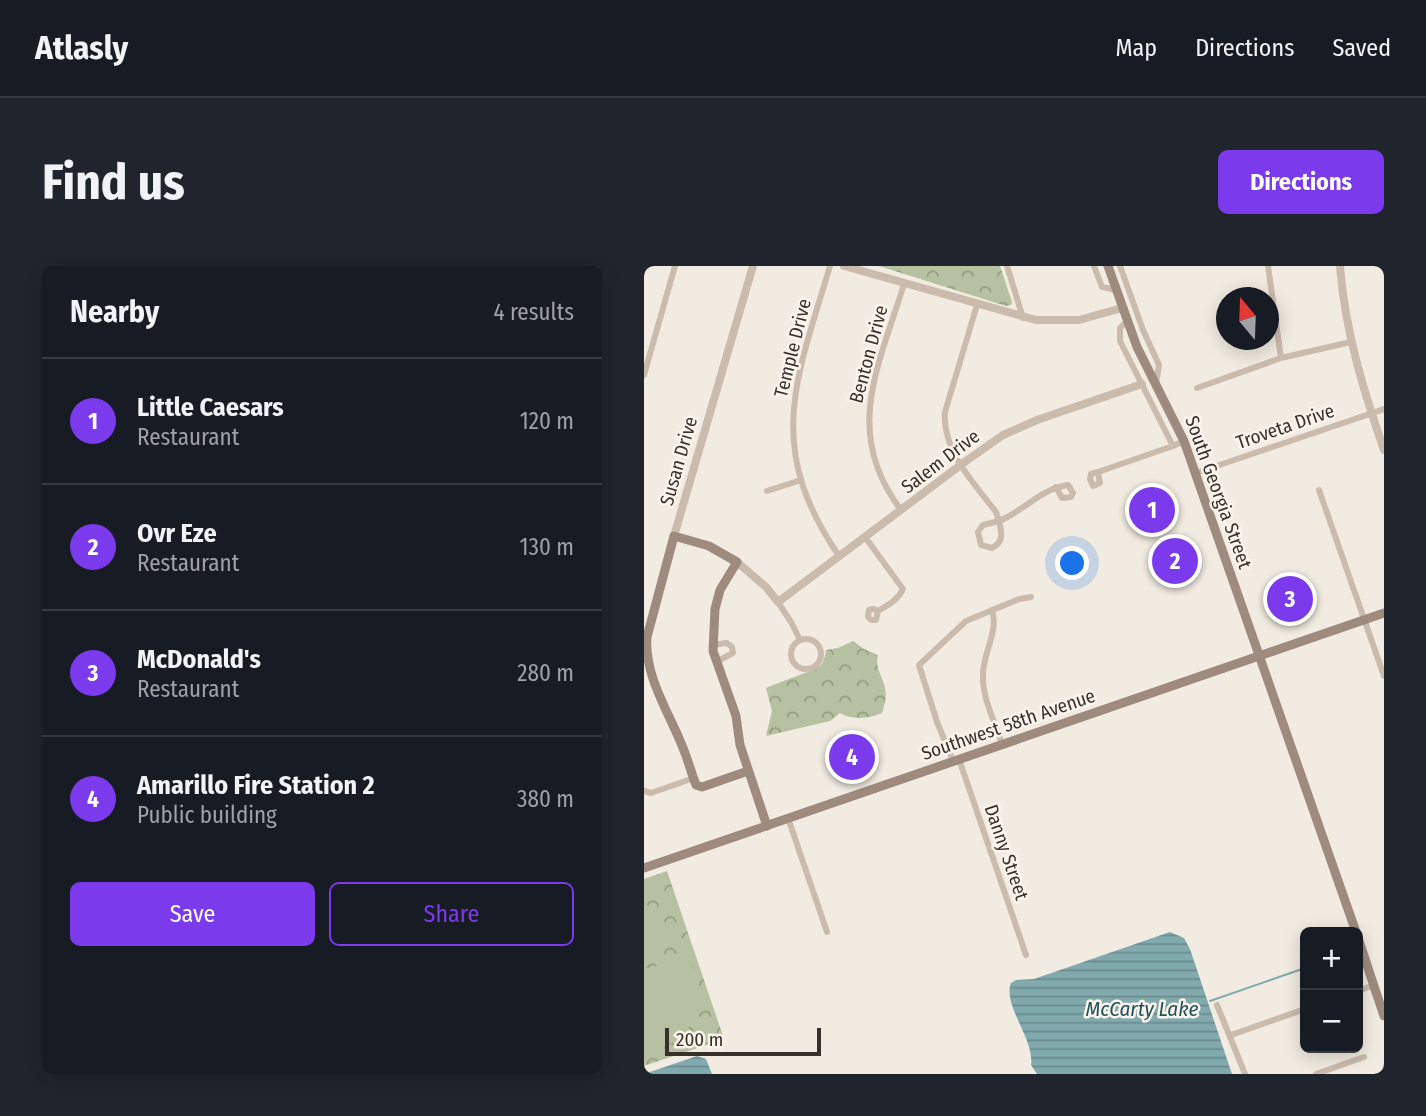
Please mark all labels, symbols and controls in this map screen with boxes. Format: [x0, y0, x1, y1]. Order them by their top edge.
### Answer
text: Atlasly [35, 28, 128, 68]
text: Map [1116, 34, 1157, 62]
text: Directions [1195, 34, 1294, 62]
text: Saved [1332, 34, 1391, 62]
button: Directions [1218, 150, 1384, 214]
text: Find us [42, 153, 185, 212]
north arrow [1216, 287, 1279, 350]
text: Nearby [70, 294, 159, 330]
street label: Temple Drive [769, 296, 816, 400]
text: 4 results [493, 298, 574, 326]
street label: Benton Drive [844, 303, 893, 406]
text: Little Caesars [137, 392, 284, 423]
street label: Troveta Drive [1233, 399, 1337, 454]
text: 1 [88, 407, 98, 435]
text: 120 m [520, 407, 574, 435]
street label: South Georgia Street [1180, 413, 1257, 572]
street label: Susan Drive [655, 414, 702, 508]
text: Restaurant [137, 423, 239, 451]
street label: Salem Drive [897, 424, 984, 498]
pin: 1 [1129, 484, 1175, 536]
text: Ovr Eze [137, 518, 217, 549]
text: 2 [88, 533, 98, 561]
text: 130 m [520, 533, 574, 561]
pin: 2 [1152, 535, 1198, 587]
your location [1055, 546, 1089, 580]
text: Restaurant [137, 549, 239, 577]
pin: 3 [1267, 573, 1313, 625]
text: McDonald's [137, 644, 261, 675]
text: 3 [88, 659, 98, 687]
text: 280 m [517, 659, 574, 687]
text: Restaurant [137, 675, 239, 703]
street label: Southwest 58th Avenue [918, 684, 1098, 765]
pin: 4 [829, 731, 875, 783]
text: Amarillo Fire Station 2 [137, 770, 375, 801]
text: 4 [87, 785, 99, 813]
text: 380 m [517, 785, 574, 813]
text: Public building [137, 801, 277, 829]
street label: Danny Street [979, 801, 1034, 904]
button: Save [70, 882, 315, 946]
button: Share [329, 882, 574, 946]
map controls [1300, 927, 1363, 1053]
button: + [1300, 927, 1363, 990]
button: − [1300, 990, 1363, 1053]
water label: McCarty Lake [1085, 996, 1199, 1022]
scale bar [665, 1025, 821, 1057]
text: 200 m [676, 1028, 723, 1051]

